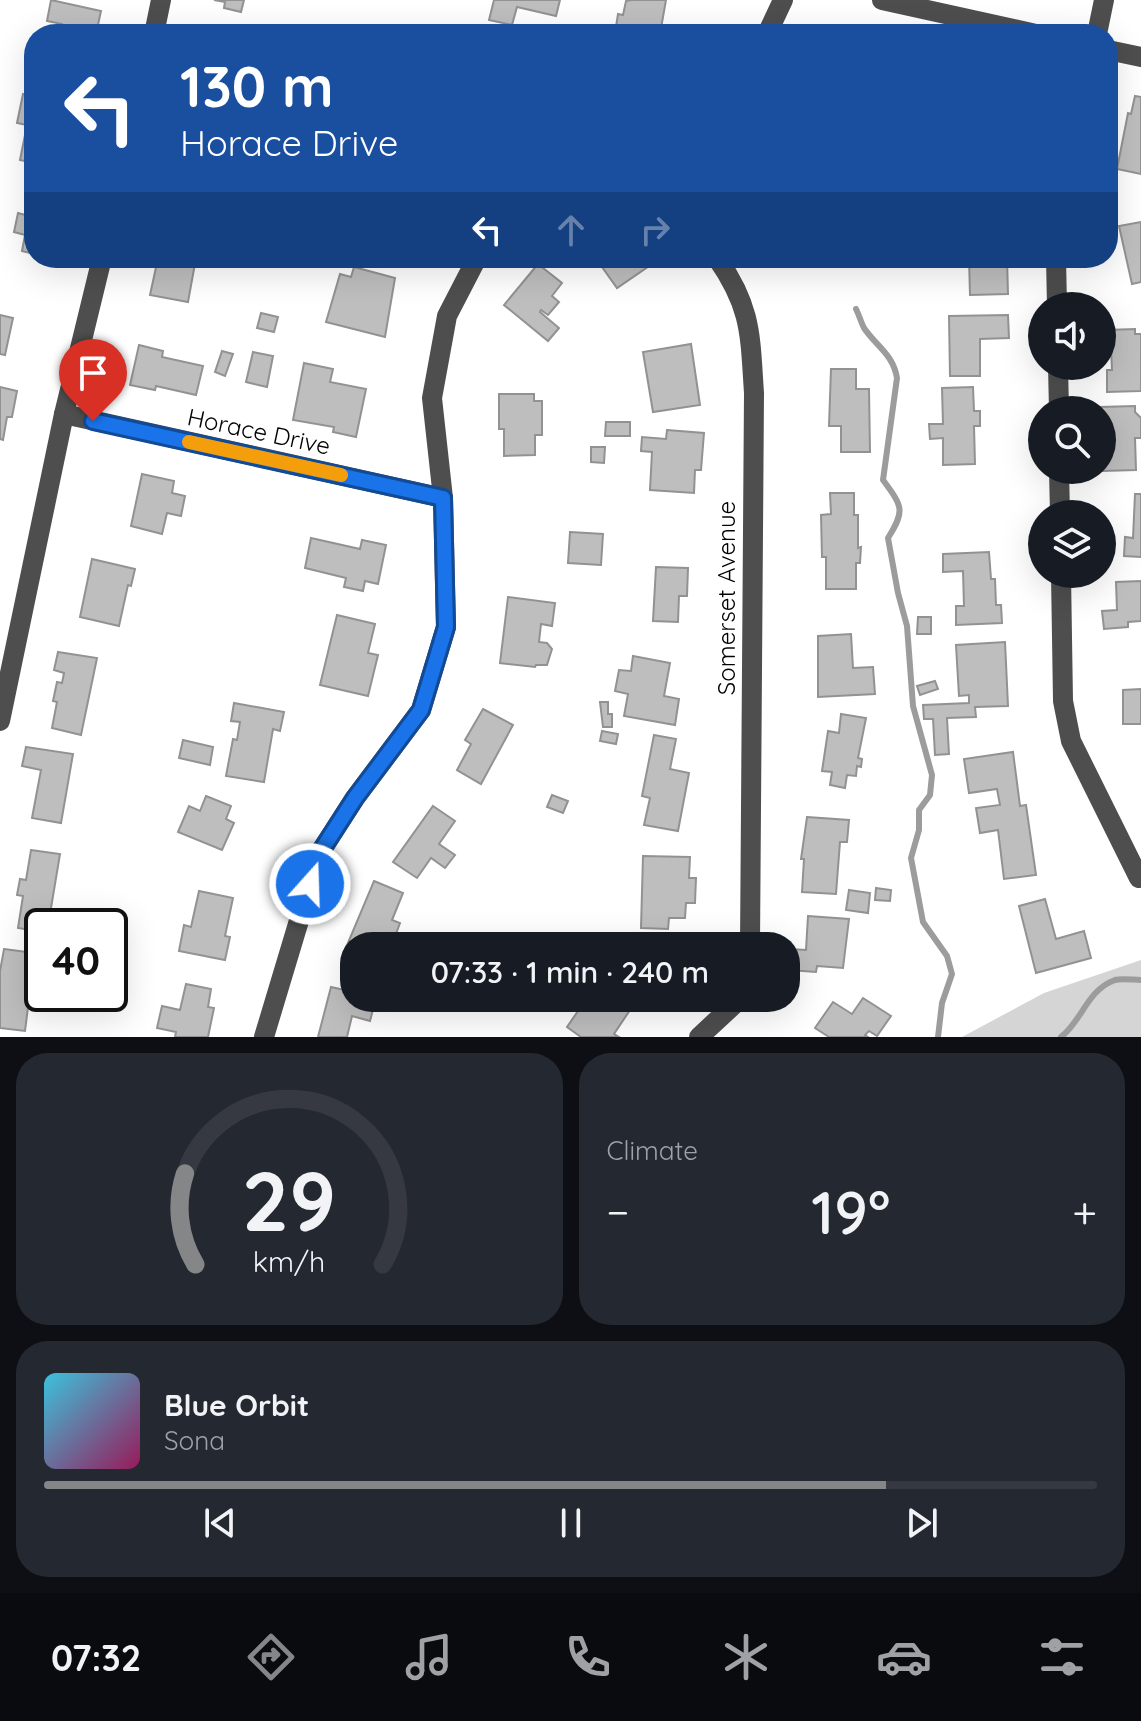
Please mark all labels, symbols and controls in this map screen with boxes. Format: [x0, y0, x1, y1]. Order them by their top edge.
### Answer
text: 130 m [180, 51, 334, 121]
icon: left [48, 56, 152, 160]
text: Horace Drive [180, 120, 398, 165]
icon: left [465, 208, 509, 252]
icon: ahead [549, 208, 593, 252]
icon: right [633, 208, 677, 252]
map controls [1028, 292, 1116, 588]
button: sound [1028, 292, 1116, 380]
pin [59, 339, 127, 421]
icon: arrive [71, 351, 115, 395]
button: search [1028, 396, 1116, 484]
street label: Horace Drive [185, 401, 333, 461]
button: layers [1028, 500, 1116, 588]
street label: Somerset Avenue [711, 501, 741, 695]
position arrow [268, 842, 352, 926]
speed limit sign: 40 [24, 908, 128, 1012]
text: 07:33 · 1 min · 240 m [431, 953, 709, 991]
text: Climate [607, 1134, 698, 1167]
text: 29 [242, 1148, 337, 1252]
text: 19° [811, 1174, 890, 1249]
text: − [607, 1184, 629, 1239]
text: + [1072, 1184, 1097, 1239]
text: km/h [253, 1243, 326, 1279]
text: Blue Orbit [164, 1386, 309, 1424]
text: Sona [164, 1424, 225, 1457]
icon: previous [198, 1501, 242, 1545]
icon: pause [549, 1501, 593, 1545]
icon: next [900, 1501, 944, 1545]
icon: directions [243, 1629, 299, 1685]
icon: music [401, 1629, 457, 1685]
icon: phone [560, 1629, 616, 1685]
icon: climate [718, 1629, 774, 1685]
icon: car [876, 1629, 932, 1685]
icon: filters [1034, 1629, 1090, 1685]
text: 07:32 [51, 1635, 141, 1680]

